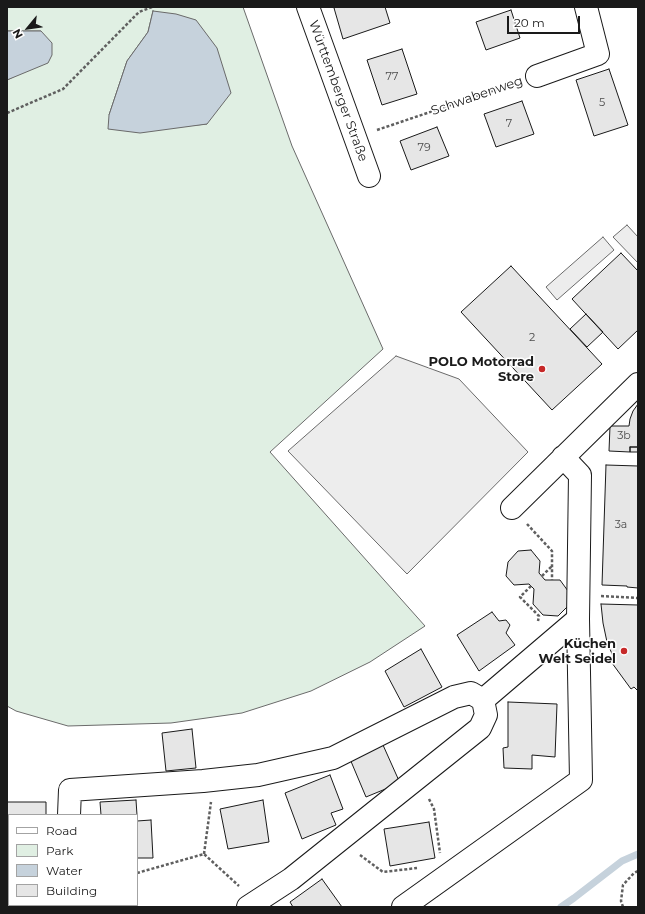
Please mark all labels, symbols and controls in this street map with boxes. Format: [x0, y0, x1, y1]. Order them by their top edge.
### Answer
north arrow [8, 8, 48, 48]
scale bar [509, 8, 582, 34]
text: 20 m [514, 15, 545, 30]
street label: Württemberger Straße [305, 18, 371, 164]
text: N [9, 27, 26, 41]
house number: 77 [386, 70, 398, 84]
street label: Schwabenweg [429, 73, 525, 119]
house number: 5 [599, 96, 605, 110]
house number: 7 [506, 117, 512, 131]
house number: 79 [417, 141, 431, 155]
house number: 2 [529, 331, 535, 345]
place label: POLO Motorrad Store [429, 354, 534, 385]
marker: POLO Motorrad Store [537, 364, 547, 374]
house number: 3b [617, 429, 631, 443]
house number: 3a [615, 518, 627, 532]
place label: Küchen Welt Seidel [539, 636, 616, 667]
marker: Küchen Welt Seidel [619, 646, 629, 656]
legend [8, 814, 138, 906]
text: Road [46, 823, 77, 838]
text: Park [46, 843, 73, 858]
text: Water [46, 863, 82, 878]
text: Building [46, 883, 97, 898]

